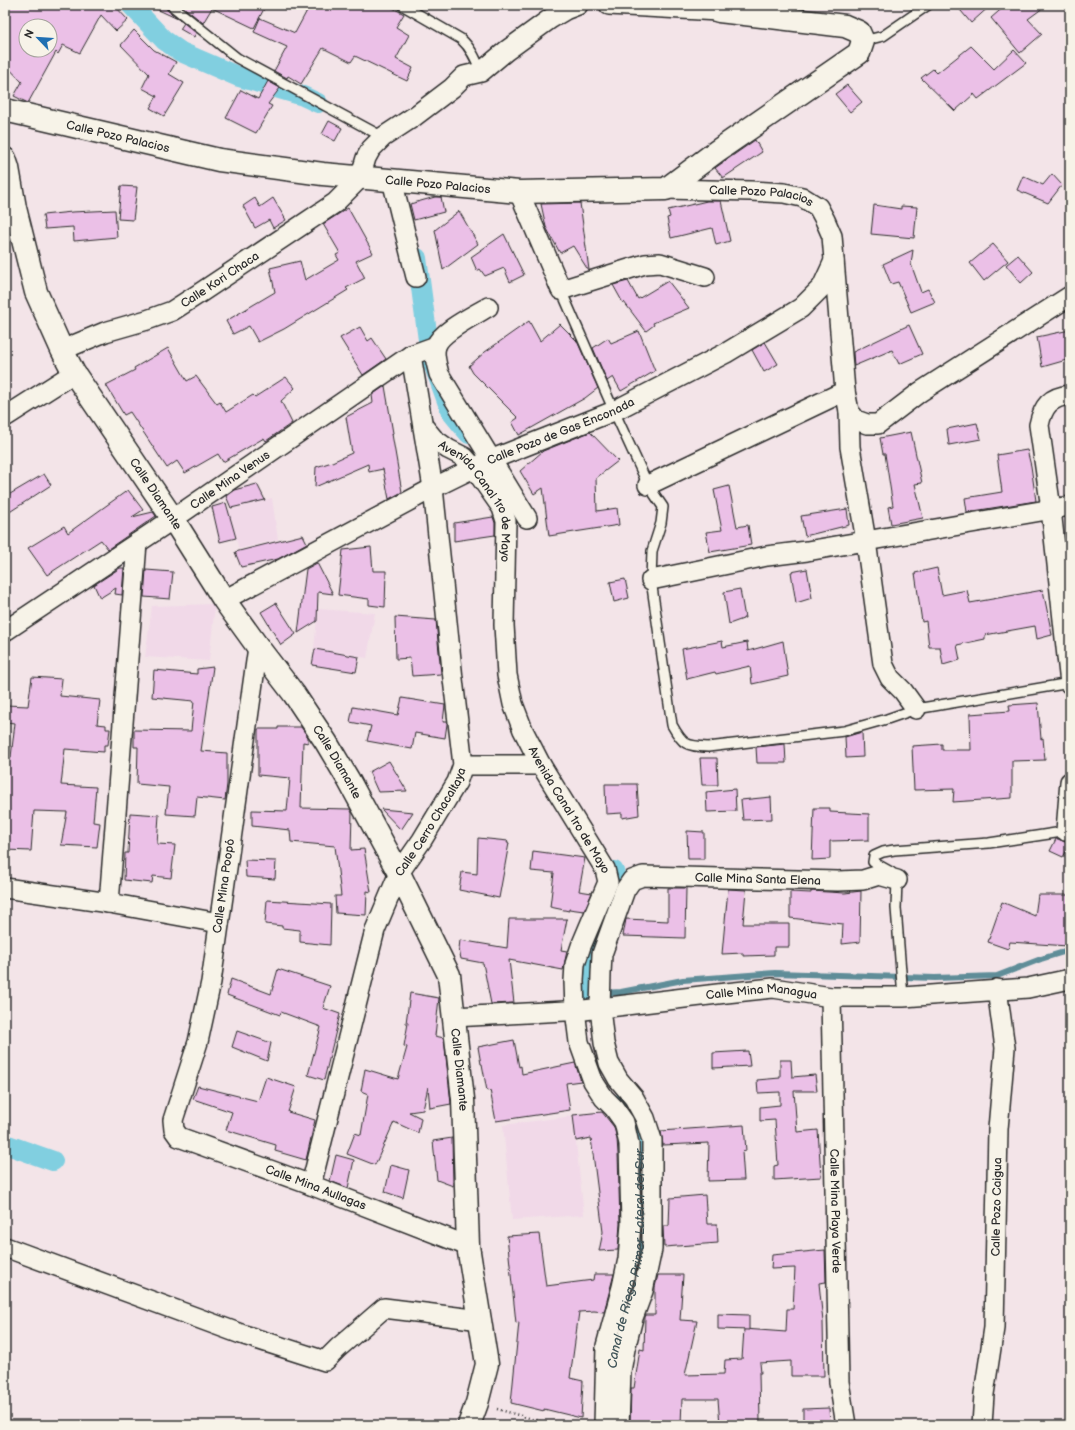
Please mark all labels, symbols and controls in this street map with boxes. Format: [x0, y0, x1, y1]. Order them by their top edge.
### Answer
north arrow [18, 18, 58, 58]
text: N [22, 27, 37, 40]
street label: Calle Pozo Palacios [65, 117, 171, 156]
street label: Calle Pozo Palacios [384, 172, 491, 197]
street label: Calle Pozo Palacios [709, 183, 816, 210]
street label: Calle Kori Chaca [178, 248, 262, 311]
street label: Calle Pozo de Gas Enconada [485, 394, 637, 468]
street label: Avenida Canal 1ro de Mayo [435, 437, 514, 562]
street label: Calle Mina Venus [187, 447, 273, 513]
street label: Calle Diamante [126, 455, 185, 532]
street label: Calle Diamante [309, 722, 365, 801]
street label: Avenida Canal 1ro de Mayo [525, 744, 613, 875]
street label: Calle Cerro Chacaltaya [392, 765, 469, 879]
street label: Calle Mina Poopó [210, 838, 238, 934]
street label: Calle Mina Santa Elena [695, 870, 821, 888]
street label: Calle Mina Managua [705, 980, 818, 1003]
street label: Calle Diamante [448, 1027, 471, 1111]
water label: Canal de Riego Primer Lateral del Sur [605, 1148, 648, 1369]
street label: Calle Mina Playa Verde [827, 1149, 844, 1273]
street label: Calle Pozo Caigua [988, 1157, 1005, 1257]
street label: Calle Mina Aullagas [263, 1162, 368, 1213]

